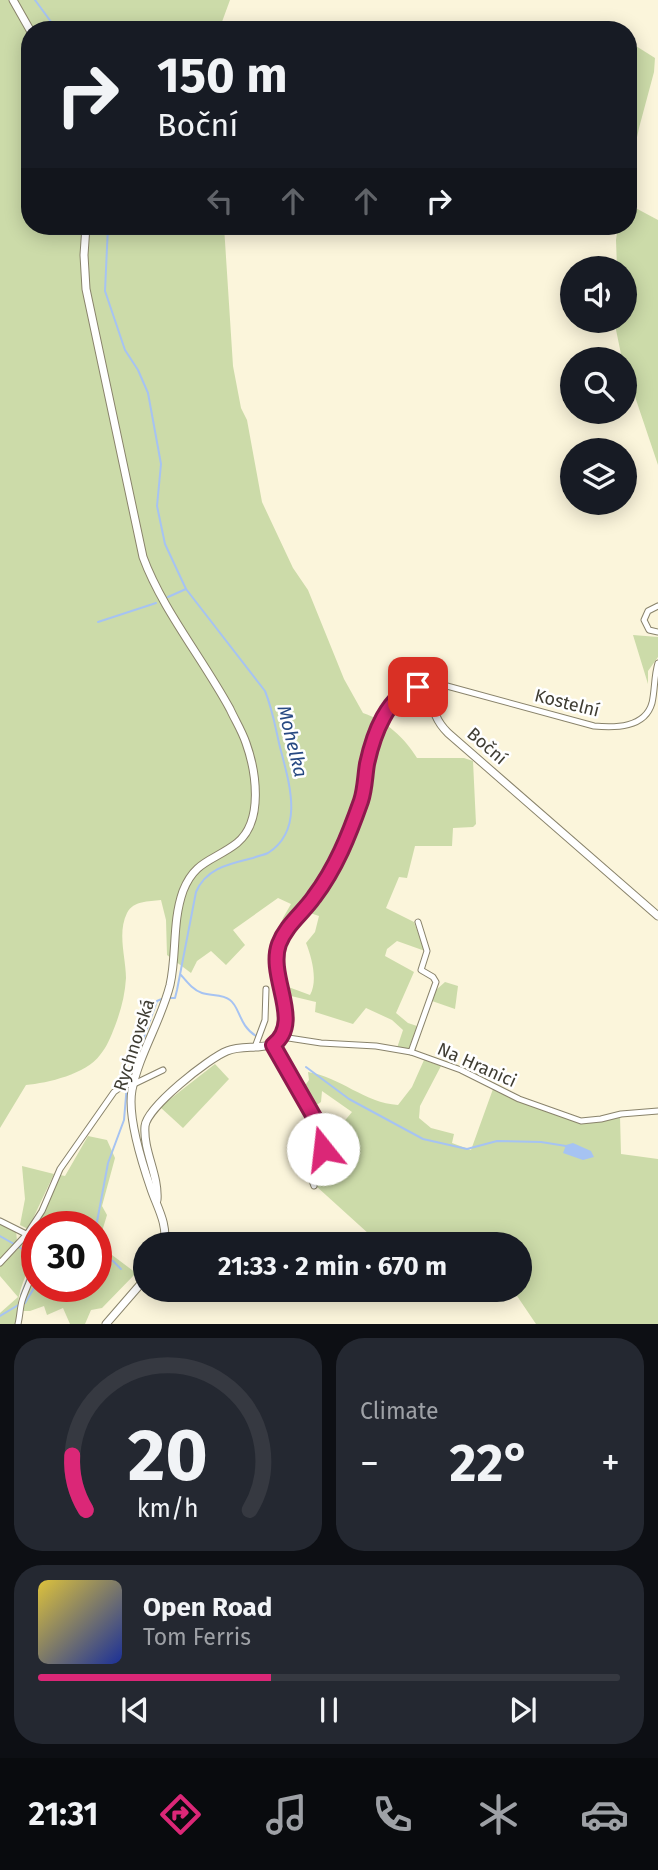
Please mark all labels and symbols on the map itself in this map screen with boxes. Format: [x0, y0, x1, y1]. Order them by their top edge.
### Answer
pin [388, 657, 448, 717]
street label: Kostelní [532, 684, 602, 722]
water label: Mohelka [273, 703, 313, 779]
street label: Boční [463, 723, 511, 769]
street label: Rychnovská [109, 996, 159, 1094]
street label: Na Hranici [434, 1038, 520, 1092]
position arrow [286, 1112, 360, 1186]
speed limit sign: 30 [21, 1211, 112, 1302]

